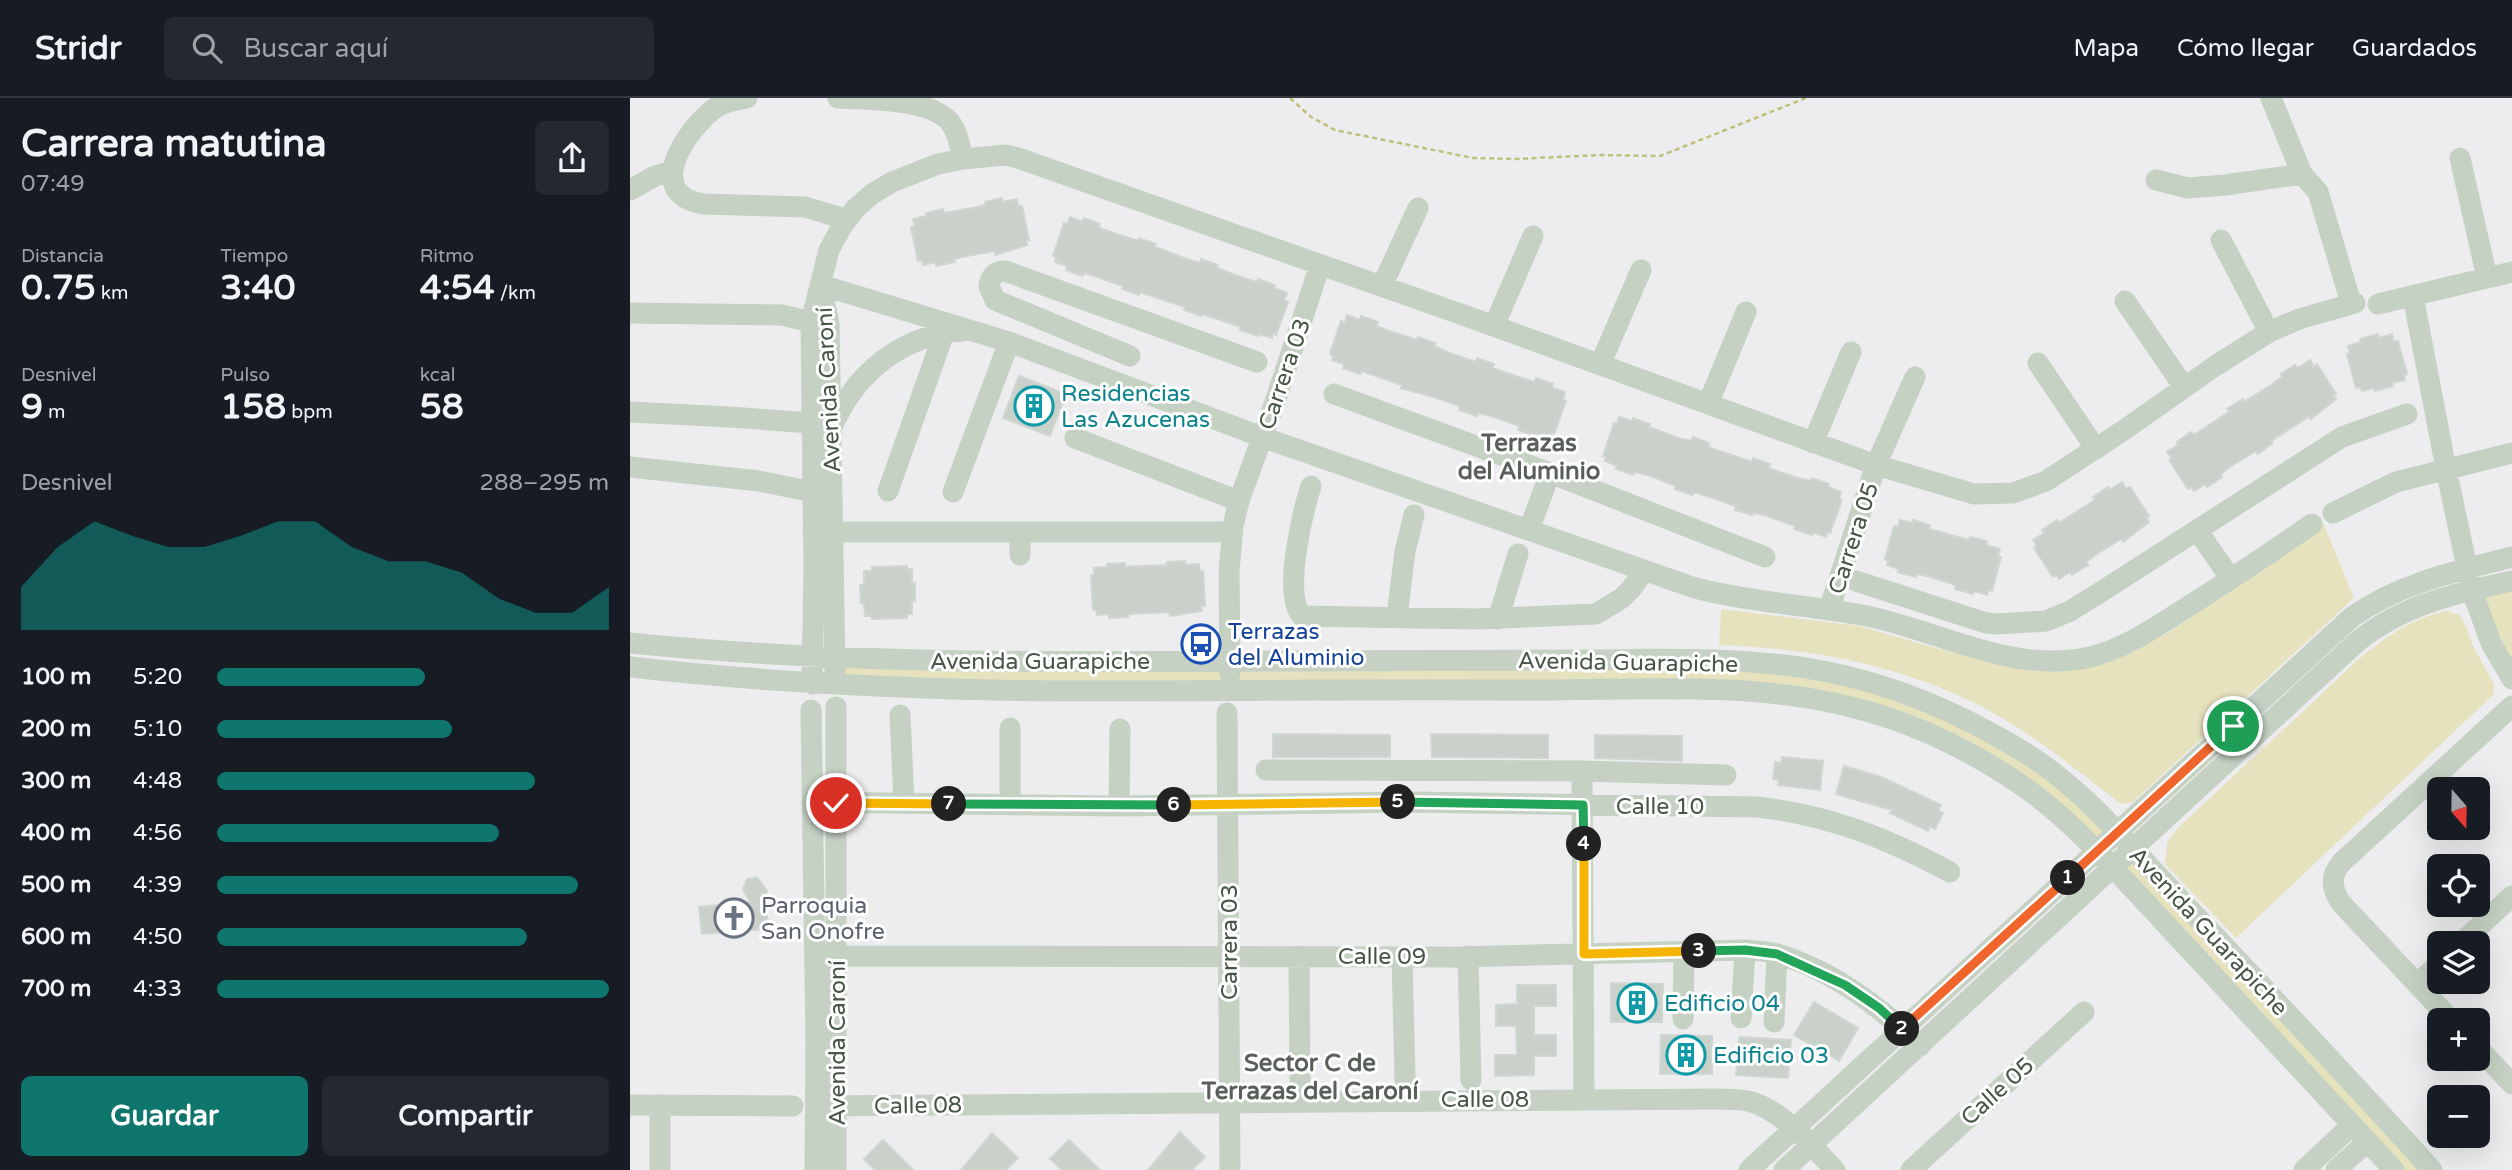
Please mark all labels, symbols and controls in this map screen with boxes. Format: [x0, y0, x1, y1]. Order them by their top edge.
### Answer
search box [164, 17, 654, 80]
text: Stridr [35, 29, 122, 68]
icon: search [188, 29, 226, 67]
text: Buscar aquí [244, 33, 388, 64]
text: Mapa [2074, 34, 2139, 63]
text: Cómo llegar [2177, 34, 2314, 63]
text: Guardados [2352, 34, 2477, 63]
text: Carrera matutina [21, 121, 327, 167]
button: share [535, 121, 609, 195]
text: 07:49 [21, 170, 85, 198]
text: Distancia [21, 245, 104, 267]
text: Tiempo [220, 245, 288, 267]
text: Ritmo [420, 245, 474, 267]
text: 0.75 [21, 267, 96, 309]
text: 3:40 [220, 267, 295, 309]
text: 4:54 [420, 267, 495, 309]
text: km [96, 282, 128, 304]
text: /km [495, 282, 536, 304]
street label: Avenida Caroní [811, 306, 847, 473]
street label: Carrera 03 [1253, 315, 1317, 434]
text: Desnivel [21, 364, 97, 386]
text: Pulso [220, 364, 270, 386]
text: kcal [420, 364, 455, 386]
place label: Residencias Las Azucenas [1061, 380, 1210, 434]
building icon: Residencias Las Azucenas [1013, 385, 1055, 427]
text: 9 [21, 386, 43, 428]
text: 158 [220, 386, 286, 428]
text: 58 [420, 386, 464, 428]
text: m [43, 401, 65, 423]
text: bpm [286, 401, 333, 423]
district label: Terrazas del Aluminio [1458, 429, 1600, 486]
text: Desnivel [21, 469, 112, 497]
text: 288–295 m [480, 469, 609, 497]
street label: Carrera 05 [1823, 479, 1885, 598]
place label: Terrazas del Aluminio [1228, 618, 1365, 672]
bus stop icon: Terrazas del Aluminio [1180, 623, 1222, 665]
street label: Avenida Guarapiche [1518, 647, 1738, 679]
street label: Avenida Guarapiche [930, 648, 1150, 676]
text: 100 m [21, 663, 91, 691]
text: 5:20 [133, 663, 182, 691]
pin [2203, 696, 2263, 756]
icon: arrive [2214, 707, 2252, 745]
text: 200 m [21, 715, 91, 743]
text: 5:10 [133, 715, 182, 743]
text: 300 m [21, 767, 91, 795]
text: 4:48 [133, 767, 182, 795]
pin [806, 773, 866, 833]
north arrow [2427, 777, 2490, 840]
map controls [2427, 777, 2490, 1148]
icon: check [817, 784, 855, 822]
pin: 5 [1380, 784, 1416, 820]
pin: 7 [932, 786, 966, 822]
pin: 6 [1156, 788, 1192, 822]
text: 5 [1392, 790, 1403, 812]
text: 7 [943, 792, 954, 814]
text: 6 [1168, 793, 1179, 815]
street label: Calle 10 [1616, 793, 1704, 821]
text: 400 m [21, 819, 91, 847]
text: 4:56 [133, 819, 182, 847]
pin: 4 [1566, 826, 1602, 862]
text: 4 [1578, 832, 1589, 854]
street label: Avenida Guarapiche [2123, 842, 2294, 1022]
button: locate [2427, 854, 2490, 917]
pin: 1 [2050, 860, 2086, 896]
text: 1 [2062, 866, 2073, 888]
text: 500 m [21, 871, 91, 899]
text: 4:39 [133, 871, 182, 899]
street label: Carrera 03 [1216, 884, 1244, 1000]
place label: Parroquia San Onofre [761, 892, 885, 946]
church icon: Parroquia San Onofre [713, 897, 755, 939]
text: 600 m [21, 923, 91, 951]
text: 4:50 [133, 923, 182, 951]
button: layers [2427, 931, 2490, 994]
pin: 3 [1682, 934, 1716, 968]
text: 3 [1693, 939, 1704, 961]
street label: Calle 09 [1338, 943, 1426, 971]
street label: Avenida Caroní [824, 960, 852, 1126]
text: 700 m [21, 975, 91, 1003]
text: 4:33 [133, 975, 182, 1003]
building icon: Edificio 04 [1616, 982, 1658, 1024]
place label: Edificio 04 [1664, 990, 1780, 1018]
button: + [2427, 1008, 2490, 1071]
pin: 2 [1884, 1012, 1920, 1046]
text: 2 [1896, 1017, 1907, 1039]
building icon: Edificio 03 [1665, 1034, 1707, 1076]
place label: Edificio 03 [1713, 1042, 1829, 1070]
district label: Sector C de Terrazas del Caroní [1201, 1049, 1418, 1106]
street label: Calle 05 [1956, 1052, 2040, 1132]
button: Guardar [21, 1076, 308, 1156]
button: Compartir [322, 1076, 609, 1156]
button: − [2427, 1085, 2490, 1148]
street label: Calle 08 [1441, 1086, 1529, 1114]
street label: Calle 08 [874, 1091, 962, 1121]

